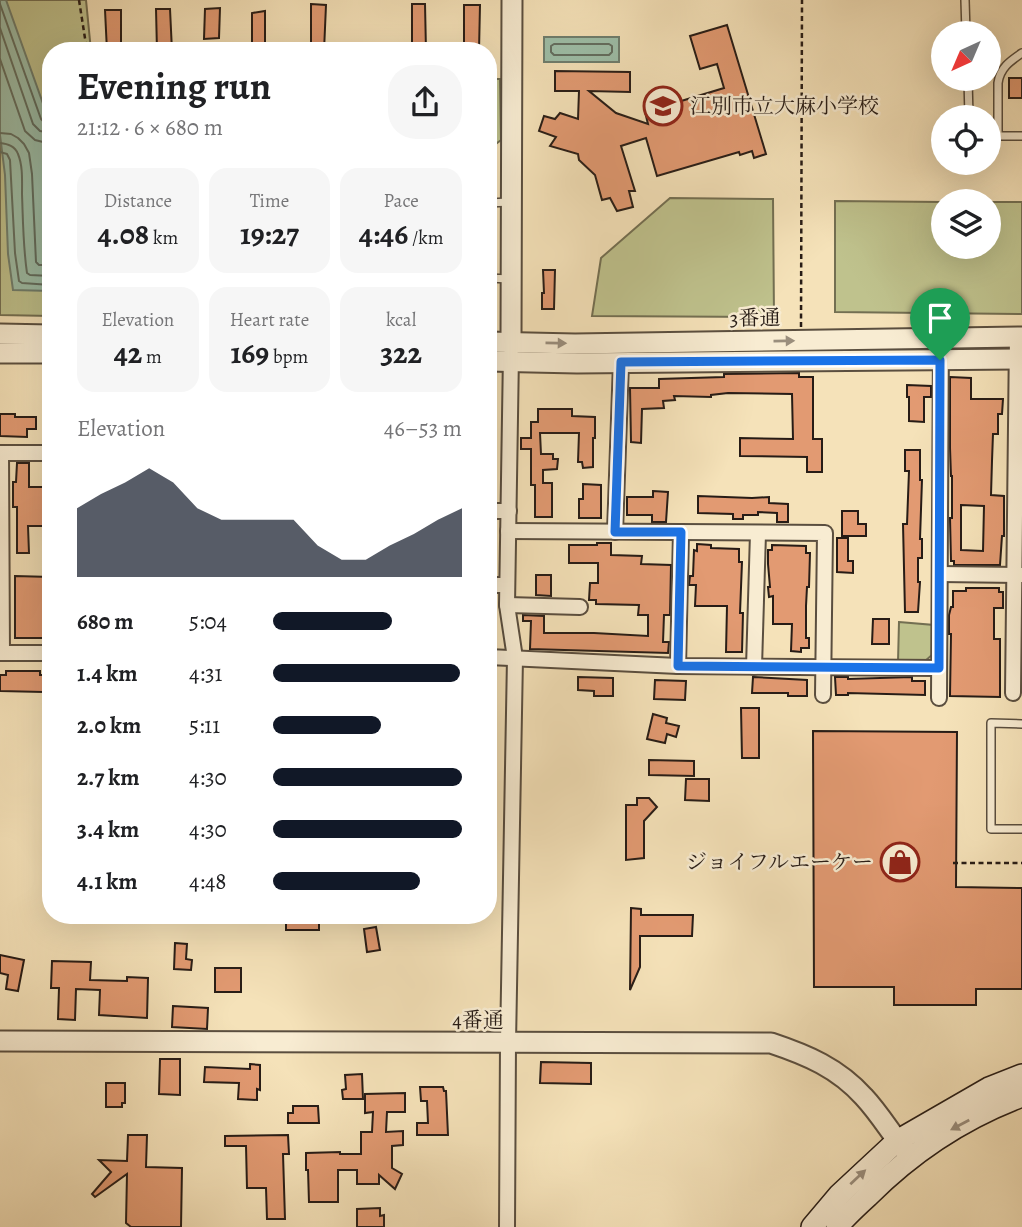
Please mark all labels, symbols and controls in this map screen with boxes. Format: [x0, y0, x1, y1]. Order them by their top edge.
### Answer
north arrow [931, 21, 1001, 91]
map controls [931, 21, 1001, 259]
text: Evening run [77, 60, 271, 112]
button: share [388, 65, 462, 139]
school or university icon: 江別市立大麻小学校 [642, 85, 684, 127]
place label: 江別市立大麻小学校 [690, 92, 879, 120]
button: locate [931, 105, 1001, 175]
text: 21:12 · 6 × 680 m [77, 112, 223, 143]
text: Distance [104, 188, 172, 214]
text: Time [250, 188, 289, 214]
text: Pace [384, 188, 419, 214]
button: layers [931, 189, 1001, 259]
text: 4.08 [97, 214, 149, 254]
text: 19:27 [240, 214, 299, 254]
text: 4:46 [359, 214, 408, 254]
text: km [149, 225, 178, 251]
text: /km [408, 225, 443, 251]
pin [910, 288, 970, 360]
icon: arrive [921, 299, 959, 337]
street label: 3番通 [729, 304, 781, 332]
text: Elevation [101, 307, 174, 333]
text: Heart rate [230, 307, 309, 333]
text: kcal [386, 307, 416, 333]
text: 42 [114, 333, 142, 373]
text: 169 [231, 333, 269, 373]
text: 322 [380, 333, 422, 373]
one-way arrow [773, 335, 795, 347]
one-way arrow [546, 337, 568, 349]
text: m [142, 344, 162, 370]
text: bpm [269, 344, 308, 370]
text: Elevation [77, 413, 165, 444]
text: 46–53 m [384, 413, 462, 444]
text: 680 m [77, 606, 134, 637]
text: 5:04 [189, 606, 227, 637]
text: 1.4 km [77, 658, 138, 689]
text: 4:31 [189, 658, 222, 689]
text: 2.0 km [77, 710, 141, 741]
text: 5:11 [189, 710, 220, 741]
text: 2.7 km [77, 762, 139, 793]
text: 4:30 [189, 762, 227, 793]
text: 3.4 km [77, 814, 139, 845]
text: 4:30 [189, 814, 227, 845]
shop icon: ジョイフルエーケー [879, 841, 921, 883]
place label: ジョイフルエーケー [686, 848, 873, 876]
text: 4.1 km [77, 866, 138, 897]
text: 4:48 [189, 866, 226, 897]
street label: 4番通 [452, 1006, 504, 1034]
one-way arrow [950, 1119, 970, 1131]
one-way arrow [849, 1169, 867, 1185]

